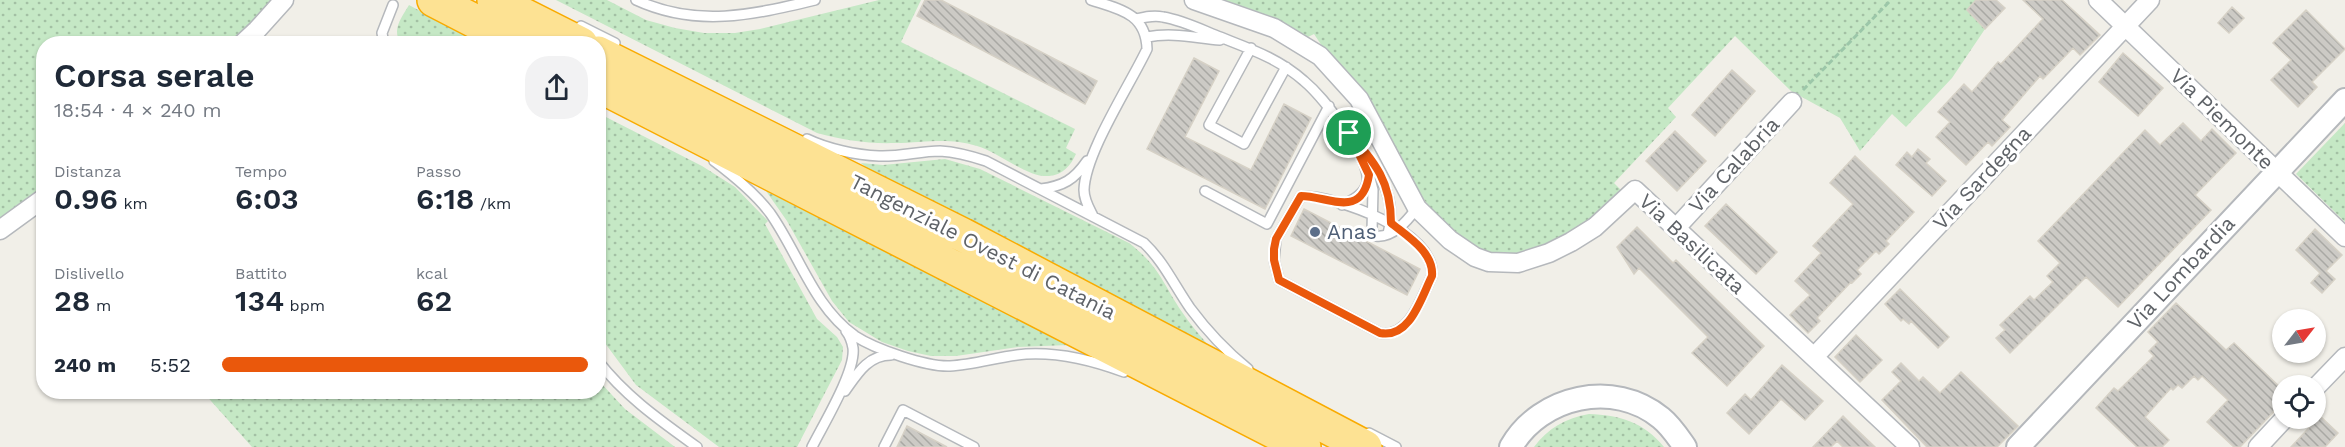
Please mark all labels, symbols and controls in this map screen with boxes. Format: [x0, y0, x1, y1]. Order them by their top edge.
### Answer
text: Corsa serale [54, 56, 255, 95]
button: share [525, 56, 588, 119]
street label: Via Piemonte [2165, 63, 2279, 174]
text: 18:54 · 4 × 240 m [54, 98, 222, 122]
pin [1323, 107, 1374, 158]
street label: Via Calabria [1683, 112, 1784, 218]
icon: arrive [1332, 116, 1365, 149]
street label: Via Sardegna [1927, 121, 2036, 235]
text: Distanza [54, 162, 121, 181]
text: Tempo [235, 162, 287, 181]
text: Passo [416, 162, 461, 181]
street label: Tangenziale Ovest di Catania [846, 168, 1120, 325]
text: 0.96 [54, 181, 118, 216]
text: 6:03 [235, 181, 299, 216]
text: 6:18 [416, 181, 475, 216]
street label: Via Basilicata [1634, 188, 1751, 299]
text: km [118, 194, 148, 213]
text: /km [475, 194, 511, 213]
street label: Via Lombardia [2122, 210, 2240, 335]
place label: Anas [1327, 219, 1377, 244]
marker: Anas [1308, 225, 1322, 239]
text: Dislivello [54, 264, 124, 283]
text: Battito [235, 264, 287, 283]
text: kcal [416, 264, 448, 283]
text: 28 [54, 283, 90, 318]
text: 134 [235, 283, 284, 318]
text: 62 [416, 283, 452, 318]
text: m [90, 296, 111, 315]
text: bpm [284, 296, 325, 315]
north arrow [2272, 309, 2326, 363]
map controls [2272, 309, 2326, 429]
text: 240 m [54, 353, 116, 377]
text: 5:52 [150, 353, 191, 377]
button: locate [2272, 375, 2326, 429]

